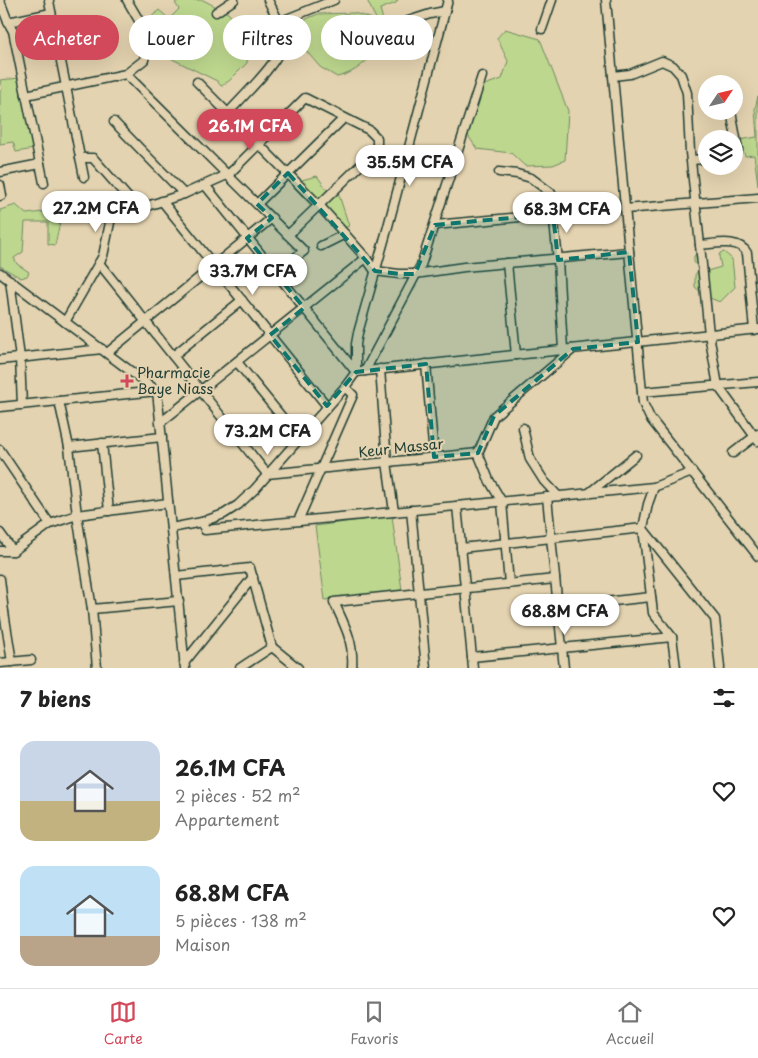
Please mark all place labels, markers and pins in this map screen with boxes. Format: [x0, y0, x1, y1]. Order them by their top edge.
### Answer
pin: 26.1M CFA [193, 108, 307, 151]
pin: 35.5M CFA [353, 144, 467, 187]
pin: 27.2M CFA [39, 190, 153, 233]
pin: 68.3M CFA [510, 192, 624, 234]
pin: 33.7M CFA [196, 254, 310, 296]
place label: Pharmacie Baye Niass [137, 362, 213, 399]
marker: Pharmacie Baye Niass [121, 375, 133, 387]
pin: 73.2M CFA [211, 414, 325, 456]
pin: 68.8M CFA [508, 594, 622, 636]

